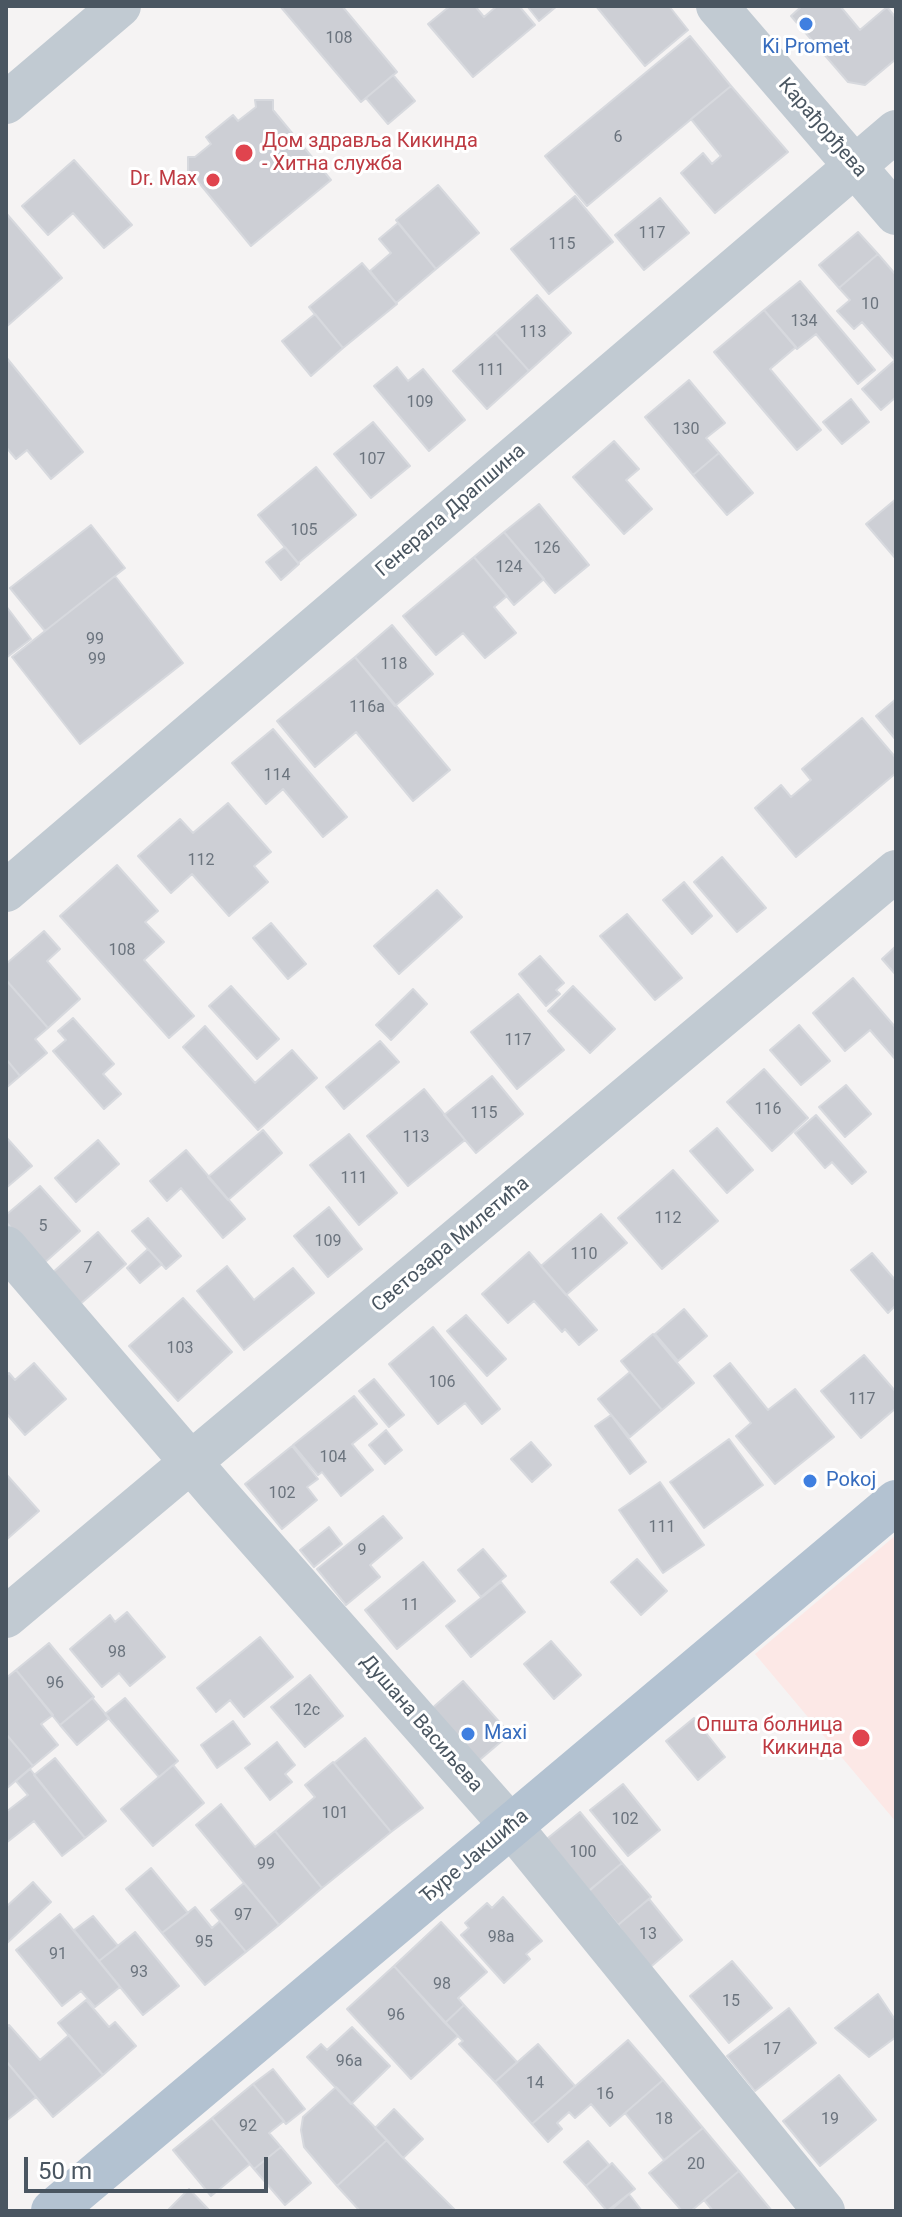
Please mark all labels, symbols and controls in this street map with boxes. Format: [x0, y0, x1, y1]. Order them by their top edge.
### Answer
marker: Ki Promet [797, 15, 815, 33]
house number: 108 [326, 29, 352, 49]
place label: Ki Promet [762, 36, 850, 60]
street label: Карађорђева [772, 74, 872, 182]
house number: 6 [614, 128, 622, 148]
place label: Дом здравља Кикинда - Хитна служба [262, 130, 478, 177]
marker: Дом здравља Кикинда - Хитна служба [233, 142, 255, 164]
place label: Dr. Max [130, 168, 197, 192]
marker: Dr. Max [204, 171, 222, 189]
house number: 117 [639, 224, 665, 244]
house number: 115 [549, 235, 575, 255]
house number: 10 [861, 295, 879, 315]
house number: 134 [791, 312, 817, 332]
house number: 113 [520, 323, 546, 343]
house number: 111 [478, 361, 504, 381]
house number: 109 [407, 393, 433, 413]
house number: 130 [673, 420, 699, 440]
street label: Генерала Драпшина [371, 439, 531, 583]
house number: 107 [359, 450, 385, 470]
house number: 105 [291, 521, 317, 541]
house number: 126 [534, 539, 560, 559]
house number: 124 [496, 558, 522, 578]
house number: 99 [86, 630, 104, 650]
house number: 99 [88, 650, 106, 670]
house number: 118 [381, 655, 407, 675]
house number: 116a [349, 698, 385, 718]
house number: 114 [264, 766, 290, 786]
house number: 112 [188, 851, 214, 871]
house number: 108 [109, 941, 135, 961]
house number: 117 [505, 1031, 531, 1051]
house number: 116 [755, 1100, 781, 1120]
house number: 115 [471, 1104, 497, 1124]
house number: 113 [403, 1128, 429, 1148]
house number: 111 [341, 1169, 367, 1189]
street label: Светозара Милетића [367, 1172, 535, 1318]
house number: 112 [655, 1209, 681, 1229]
house number: 5 [39, 1217, 47, 1237]
house number: 109 [315, 1232, 341, 1252]
house number: 110 [571, 1245, 597, 1265]
house number: 7 [84, 1259, 92, 1279]
house number: 103 [167, 1339, 193, 1359]
house number: 106 [429, 1373, 455, 1393]
house number: 117 [849, 1390, 875, 1410]
house number: 104 [320, 1448, 346, 1468]
place label: Pokoj [826, 1469, 876, 1493]
marker: Pokoj [801, 1472, 819, 1490]
house number: 102 [269, 1484, 295, 1504]
house number: 111 [649, 1518, 675, 1538]
house number: 9 [358, 1541, 366, 1561]
house number: 11 [401, 1596, 419, 1616]
house number: 98 [108, 1643, 126, 1663]
street label: Душана Васиљева [355, 1650, 487, 1798]
house number: 96 [46, 1674, 64, 1694]
house number: 12c [294, 1701, 320, 1721]
place label: Општа болница Кикинда [697, 1714, 843, 1761]
place label: Maxi [484, 1722, 527, 1746]
marker: Maxi [459, 1725, 477, 1743]
marker: Општа болница Кикинда [850, 1727, 872, 1749]
house number: 101 [322, 1804, 348, 1824]
street label: Ђуре Јакшића [416, 1805, 534, 1909]
house number: 102 [612, 1810, 638, 1830]
house number: 100 [570, 1843, 596, 1863]
house number: 99 [257, 1855, 275, 1875]
house number: 97 [234, 1906, 252, 1926]
house number: 13 [639, 1925, 657, 1945]
house number: 98a [488, 1928, 514, 1948]
house number: 95 [195, 1933, 213, 1953]
house number: 91 [49, 1945, 67, 1965]
house number: 93 [130, 1963, 148, 1983]
house number: 98 [433, 1975, 451, 1995]
house number: 15 [722, 1992, 740, 2012]
house number: 96 [387, 2006, 405, 2026]
house number: 17 [763, 2040, 781, 2060]
house number: 96a [336, 2052, 362, 2072]
house number: 14 [526, 2074, 544, 2094]
house number: 16 [596, 2085, 614, 2105]
house number: 18 [655, 2110, 673, 2130]
house number: 19 [821, 2110, 839, 2130]
house number: 92 [239, 2117, 257, 2137]
scale bar [28, 2141, 272, 2191]
house number: 20 [687, 2155, 705, 2175]
text: 50 m [38, 2157, 92, 2185]

